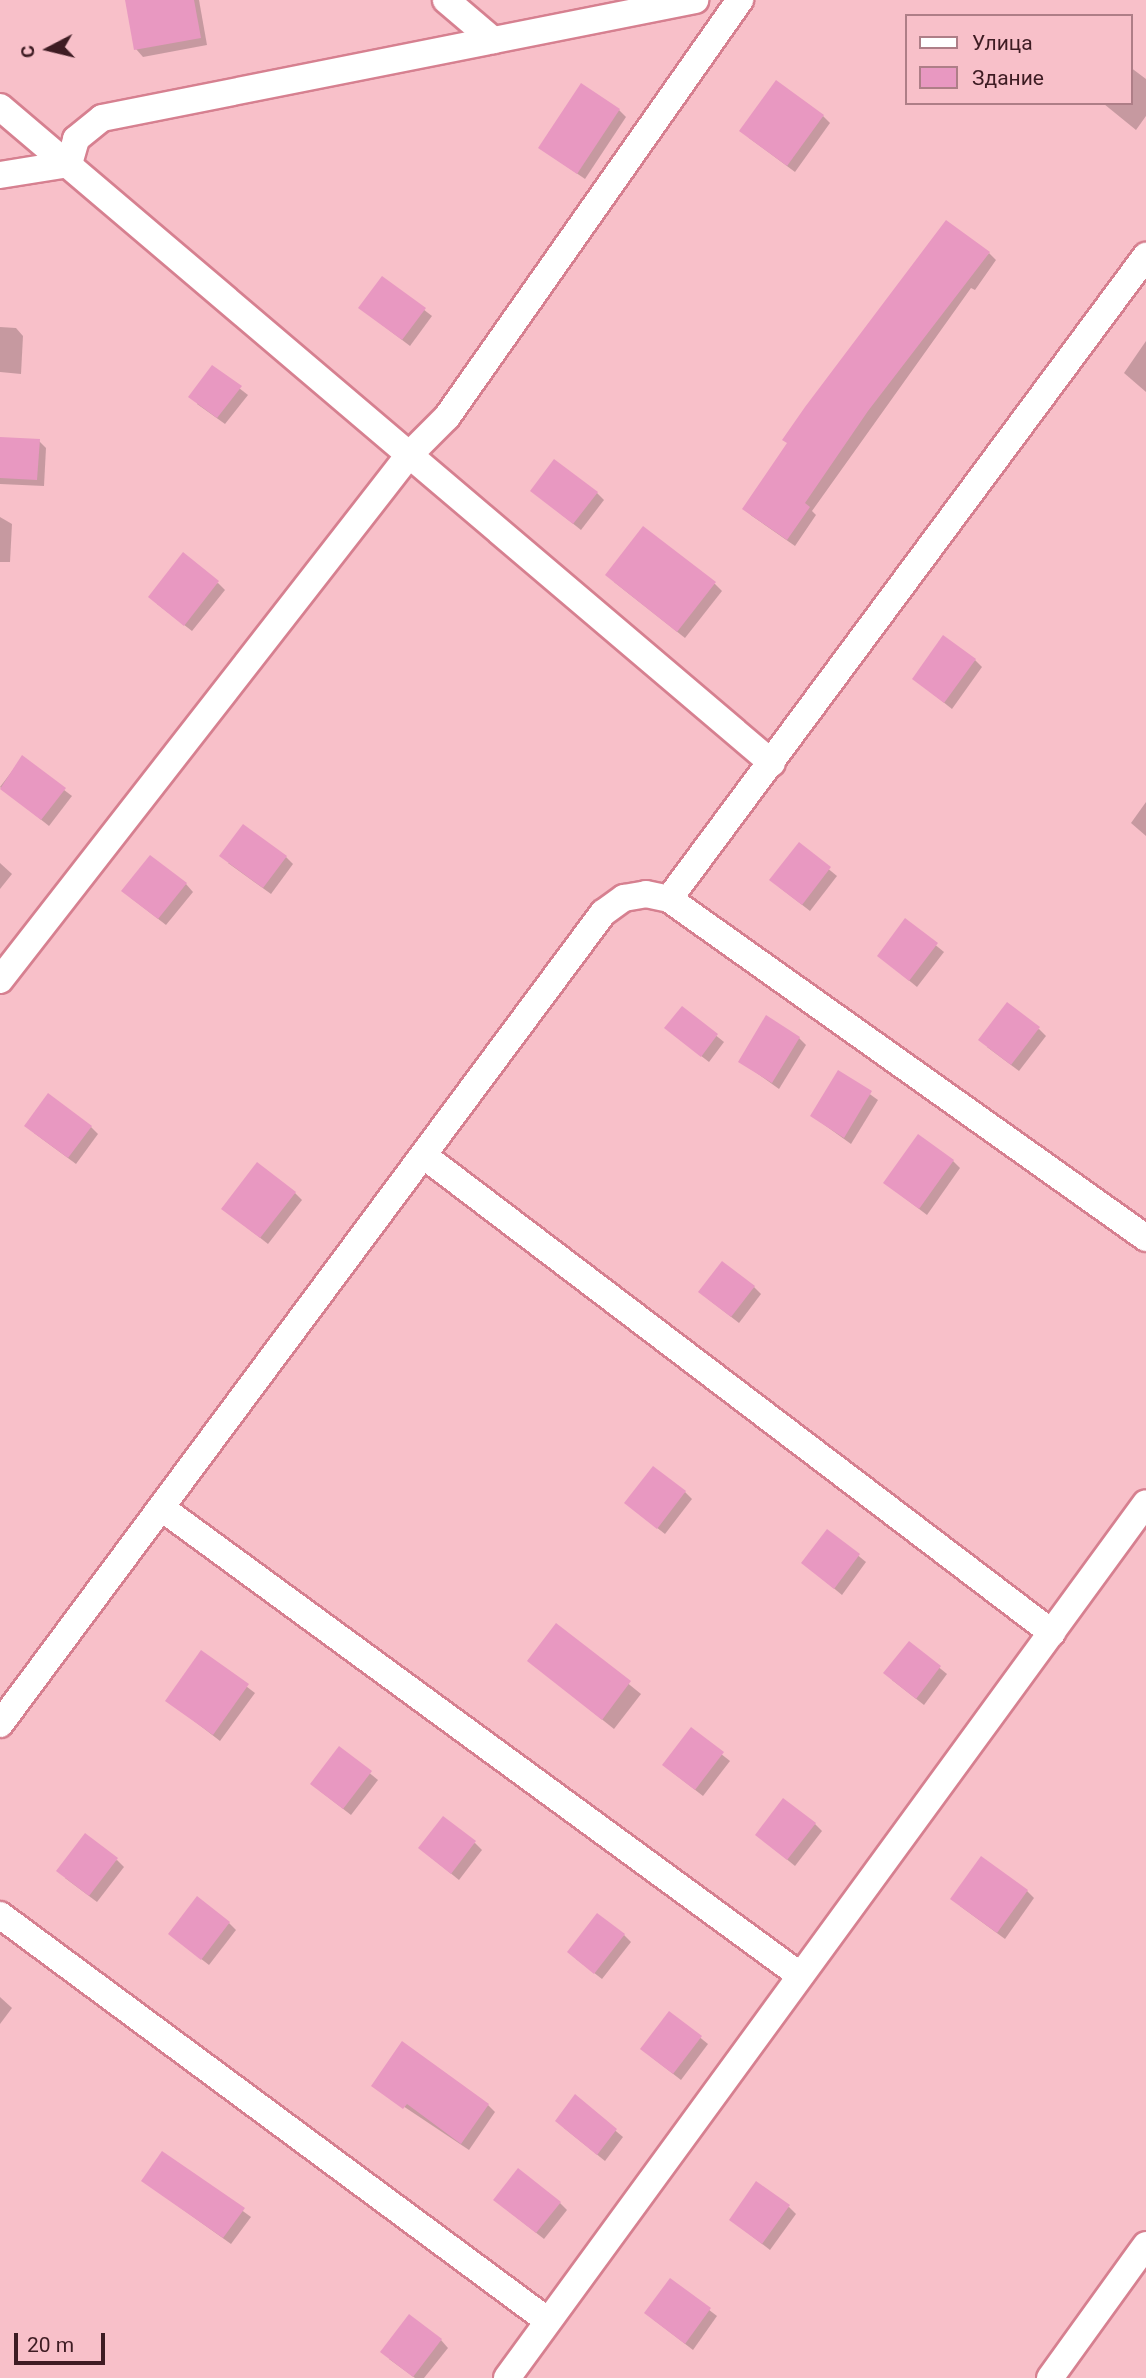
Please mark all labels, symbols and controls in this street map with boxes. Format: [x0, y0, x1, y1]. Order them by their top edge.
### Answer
north arrow [14, 14, 84, 84]
legend [904, 14, 1132, 105]
text: Улица [972, 31, 1033, 55]
text: С [15, 44, 40, 59]
text: Здание [972, 66, 1044, 90]
scale bar [18, 2318, 108, 2362]
text: 20 m [27, 2333, 74, 2357]

